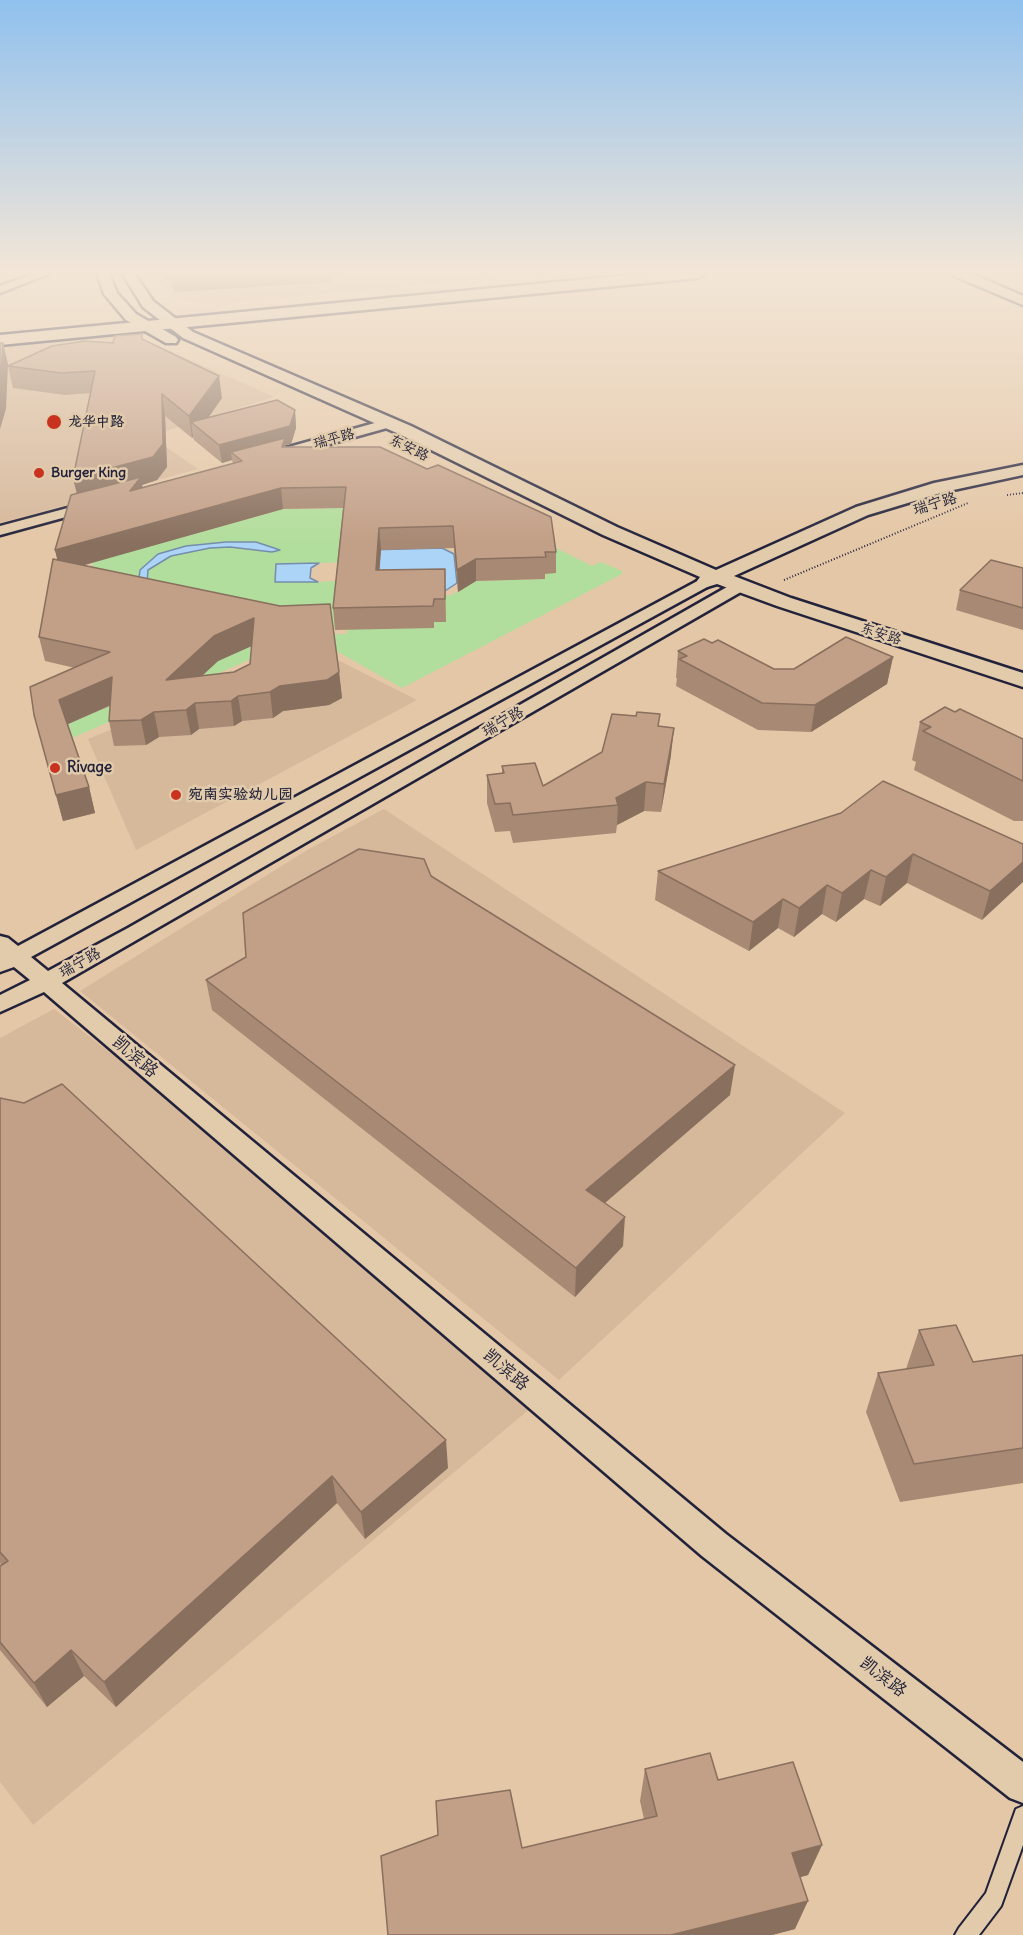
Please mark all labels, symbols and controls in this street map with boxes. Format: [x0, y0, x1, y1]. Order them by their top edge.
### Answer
marker: 龙华中路 [45, 413, 63, 431]
place label: 龙华中路 [68, 414, 124, 430]
street label: 瑞平路 [312, 425, 356, 453]
street label: 东安路 [386, 431, 432, 465]
place label: Burger King [51, 465, 126, 481]
marker: Burger King [32, 466, 46, 480]
street label: 瑞宁路 [911, 489, 959, 519]
street label: 东安路 [858, 620, 904, 648]
street label: 瑞宁路 [479, 703, 527, 741]
place label: Rivage [67, 759, 112, 777]
marker: Rivage [48, 761, 62, 775]
place label: 宛南实验幼儿园 [188, 786, 293, 804]
marker: 宛南实验幼儿园 [169, 788, 183, 802]
street label: 瑞宁路 [56, 944, 104, 982]
street label: 凯滨路 [107, 1031, 163, 1083]
street label: 凯滨路 [478, 1344, 534, 1396]
street label: 凯滨路 [855, 1652, 911, 1702]

